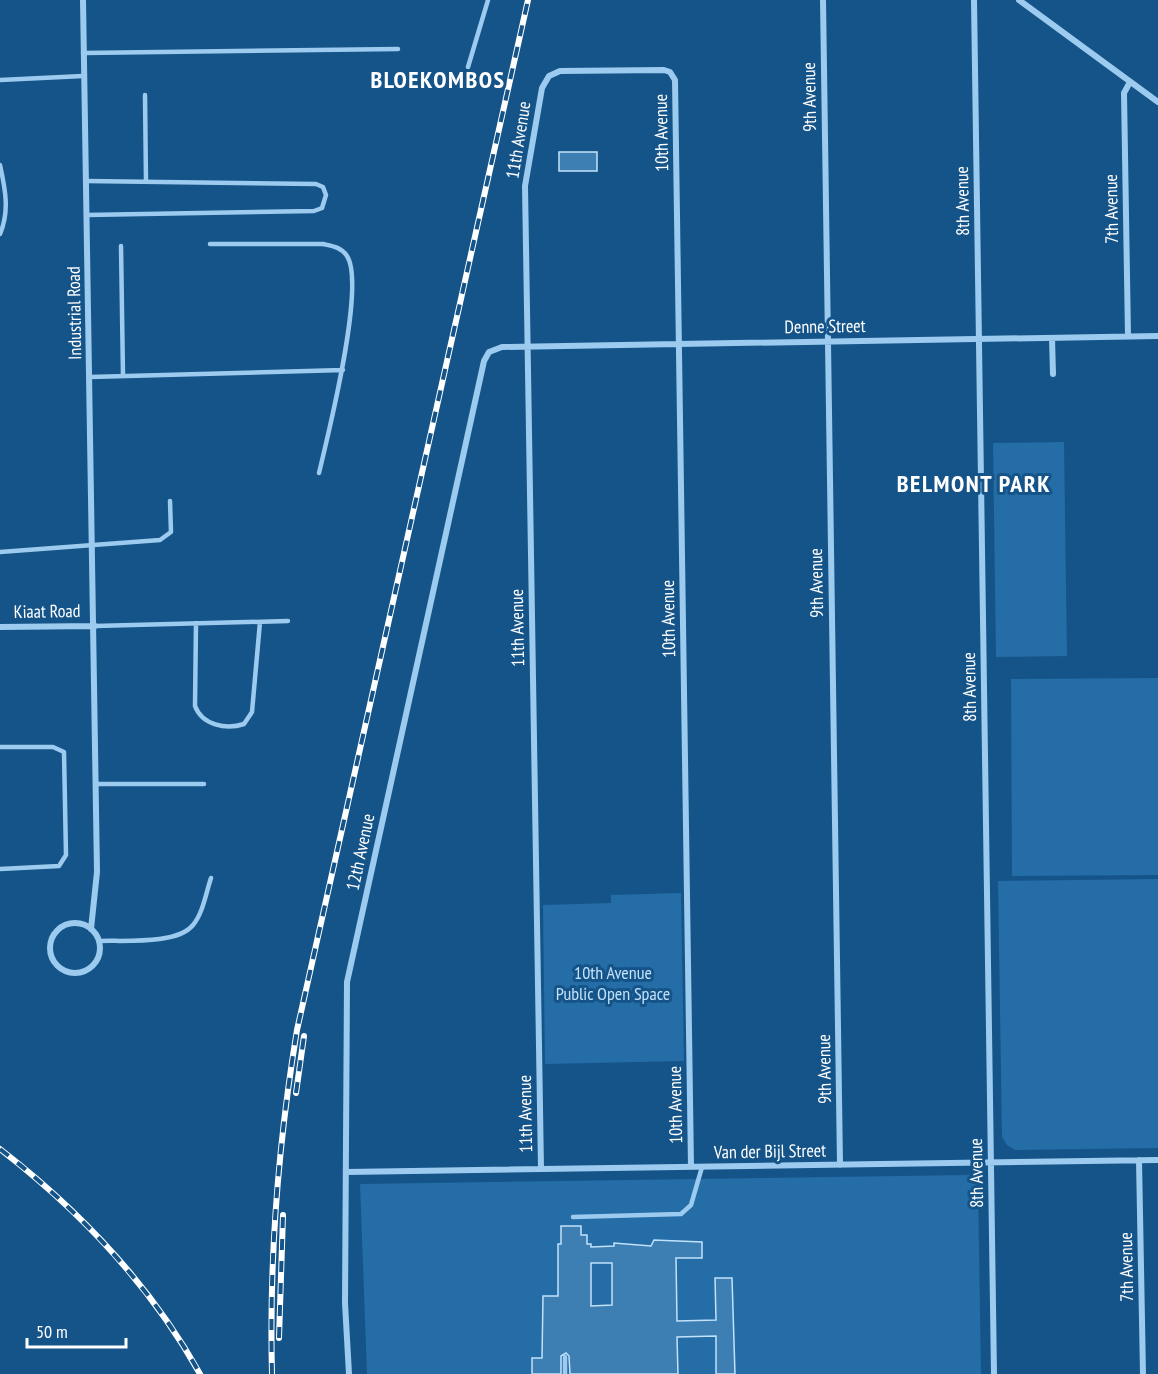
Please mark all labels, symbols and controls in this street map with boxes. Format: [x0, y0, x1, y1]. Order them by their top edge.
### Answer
street label: 9th Avenue [797, 62, 821, 132]
district label: BLOEKOMBOS [370, 64, 506, 95]
street label: 10th Avenue [649, 94, 673, 172]
street label: 11th Avenue [501, 100, 535, 180]
street label: 8th Avenue [950, 166, 974, 236]
street label: 7th Avenue [1099, 174, 1123, 244]
street label: Industrial Road [62, 266, 86, 360]
street label: Denne Street [784, 314, 866, 338]
district label: BELMONT PARK [897, 468, 1051, 499]
street label: 9th Avenue [804, 548, 828, 618]
street label: 10th Avenue [656, 580, 680, 658]
street label: 11th Avenue [505, 589, 529, 667]
street label: Kiaat Road [13, 599, 81, 623]
street label: 8th Avenue [957, 652, 981, 722]
street label: 12th Avenue [341, 811, 379, 893]
park label: 10th Avenue Public Open Space [556, 961, 670, 1005]
street label: 9th Avenue [812, 1034, 836, 1104]
street label: 10th Avenue [663, 1066, 687, 1144]
street label: 11th Avenue [513, 1075, 537, 1153]
street label: 8th Avenue [964, 1138, 988, 1208]
street label: Van der Bijl Street [713, 1139, 826, 1163]
street label: 7th Avenue [1114, 1232, 1138, 1302]
scale bar [27, 1311, 126, 1349]
text: 50 m [36, 1320, 68, 1343]

